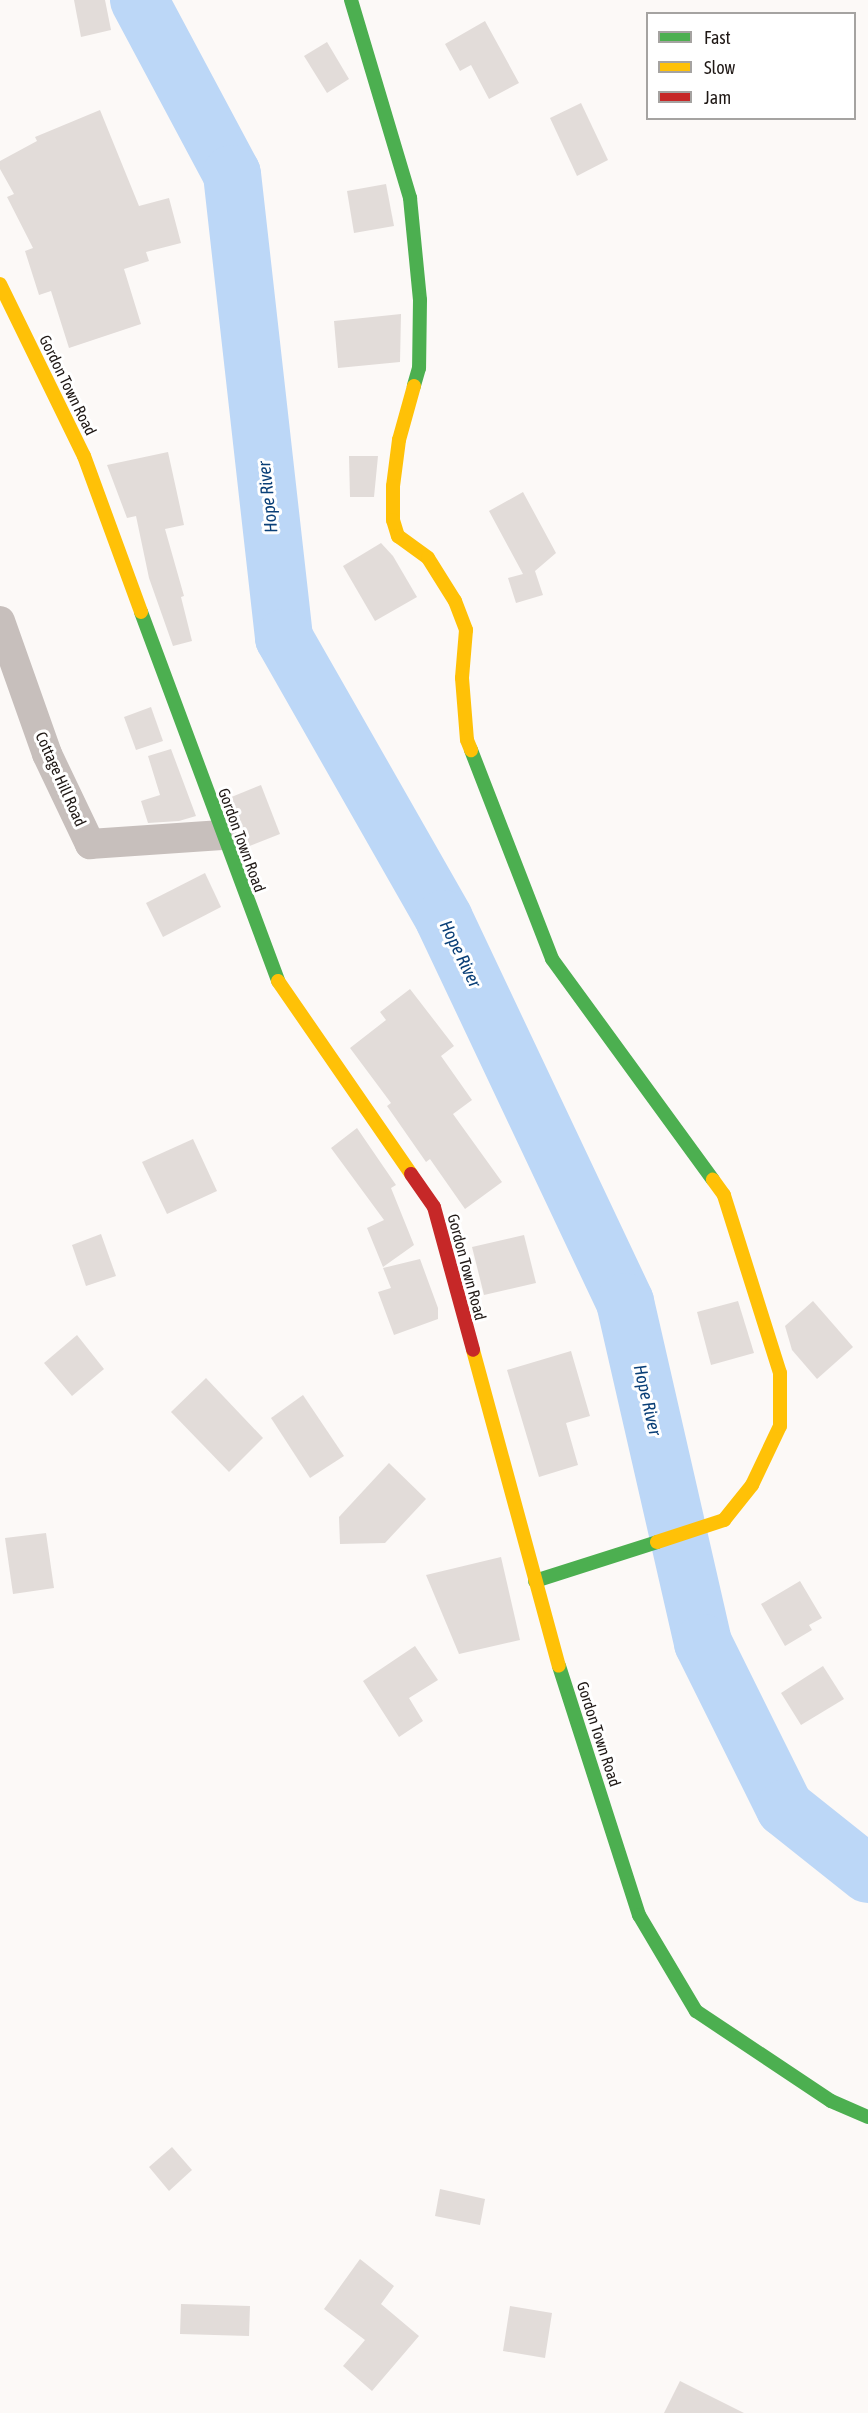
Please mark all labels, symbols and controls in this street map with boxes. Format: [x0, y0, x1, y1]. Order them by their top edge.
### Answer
legend [646, 12, 856, 120]
text: Fast [704, 27, 731, 48]
text: Slow [704, 57, 735, 78]
text: Jam [704, 87, 731, 108]
street label: Gordon Town Road [35, 332, 101, 438]
water label: Hope River [253, 460, 283, 534]
street label: Cottage Hill Road [32, 729, 90, 829]
street label: Gordon Town Road [214, 785, 270, 895]
water label: Hope River [435, 917, 485, 991]
street label: Gordon Town Road [444, 1212, 490, 1322]
water label: Hope River [628, 1363, 666, 1437]
street label: Gordon Town Road [573, 1679, 625, 1789]

